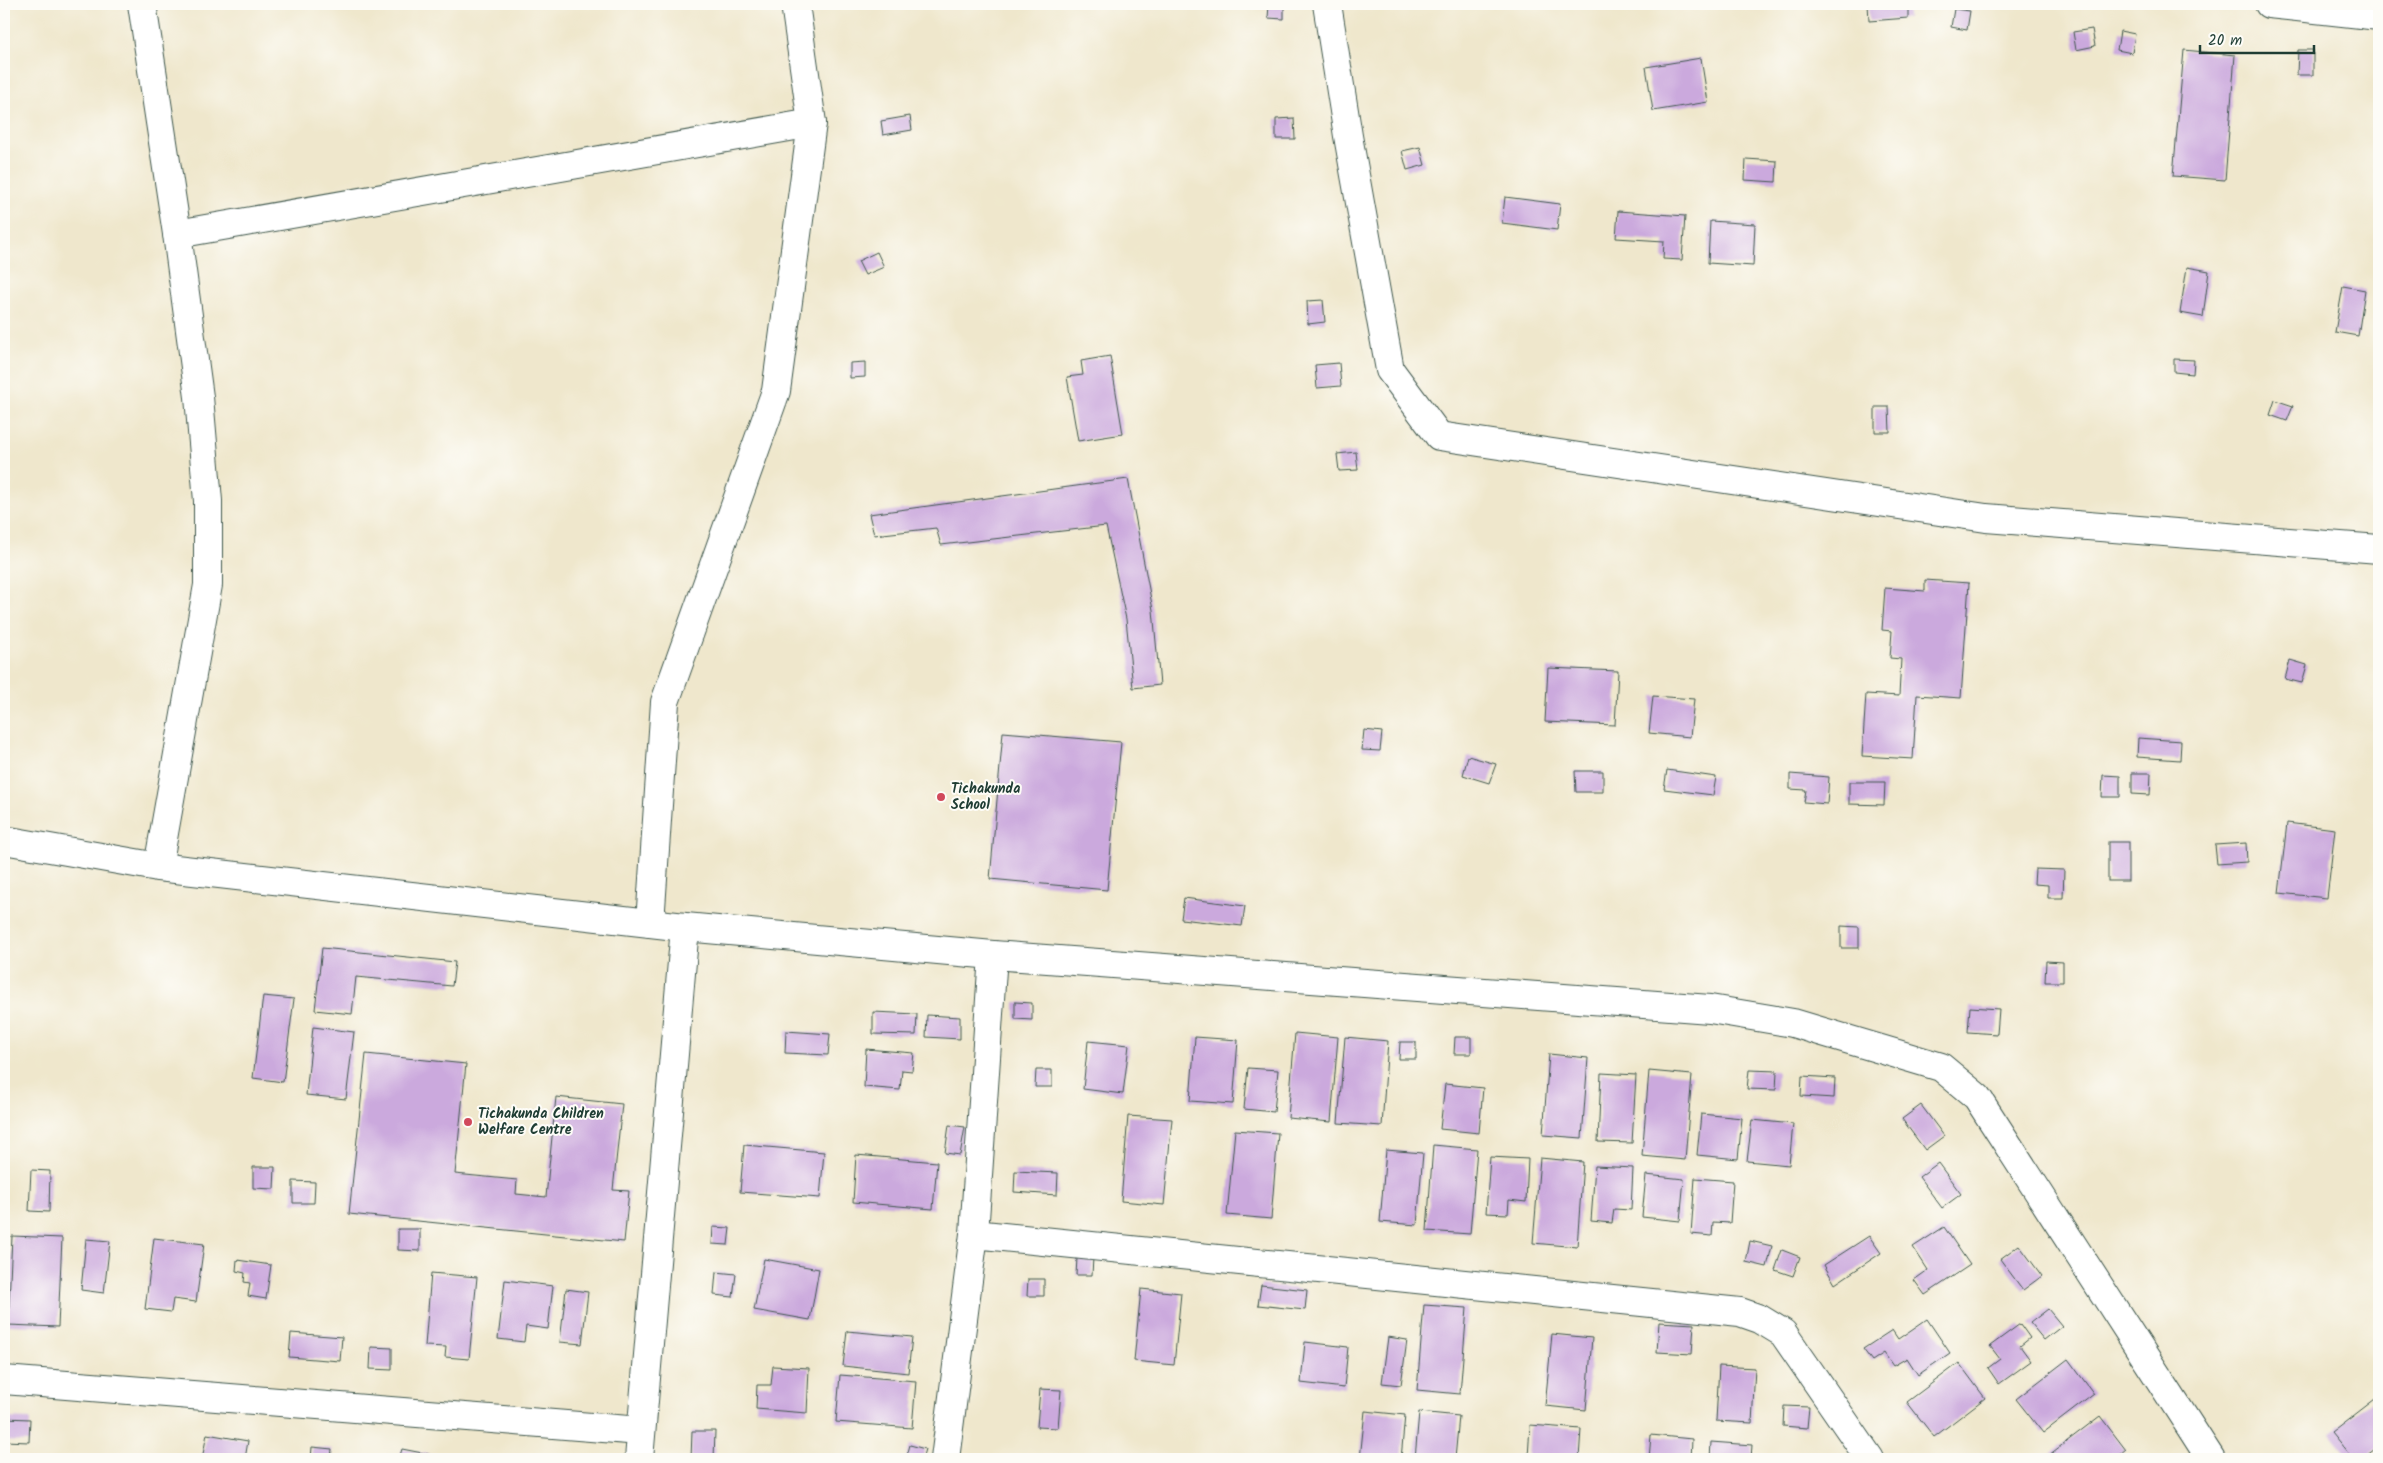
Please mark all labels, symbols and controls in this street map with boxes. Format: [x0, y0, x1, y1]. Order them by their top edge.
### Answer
scale bar [2200, 22, 2314, 54]
text: 20 m [2208, 29, 2242, 53]
place label: Tichakunda School [951, 778, 1020, 816]
marker: Tichakunda School [935, 791, 947, 803]
place label: Tichakunda Children Welfare Centre [478, 1103, 604, 1141]
marker: Tichakunda Children Welfare Centre [462, 1116, 474, 1128]

